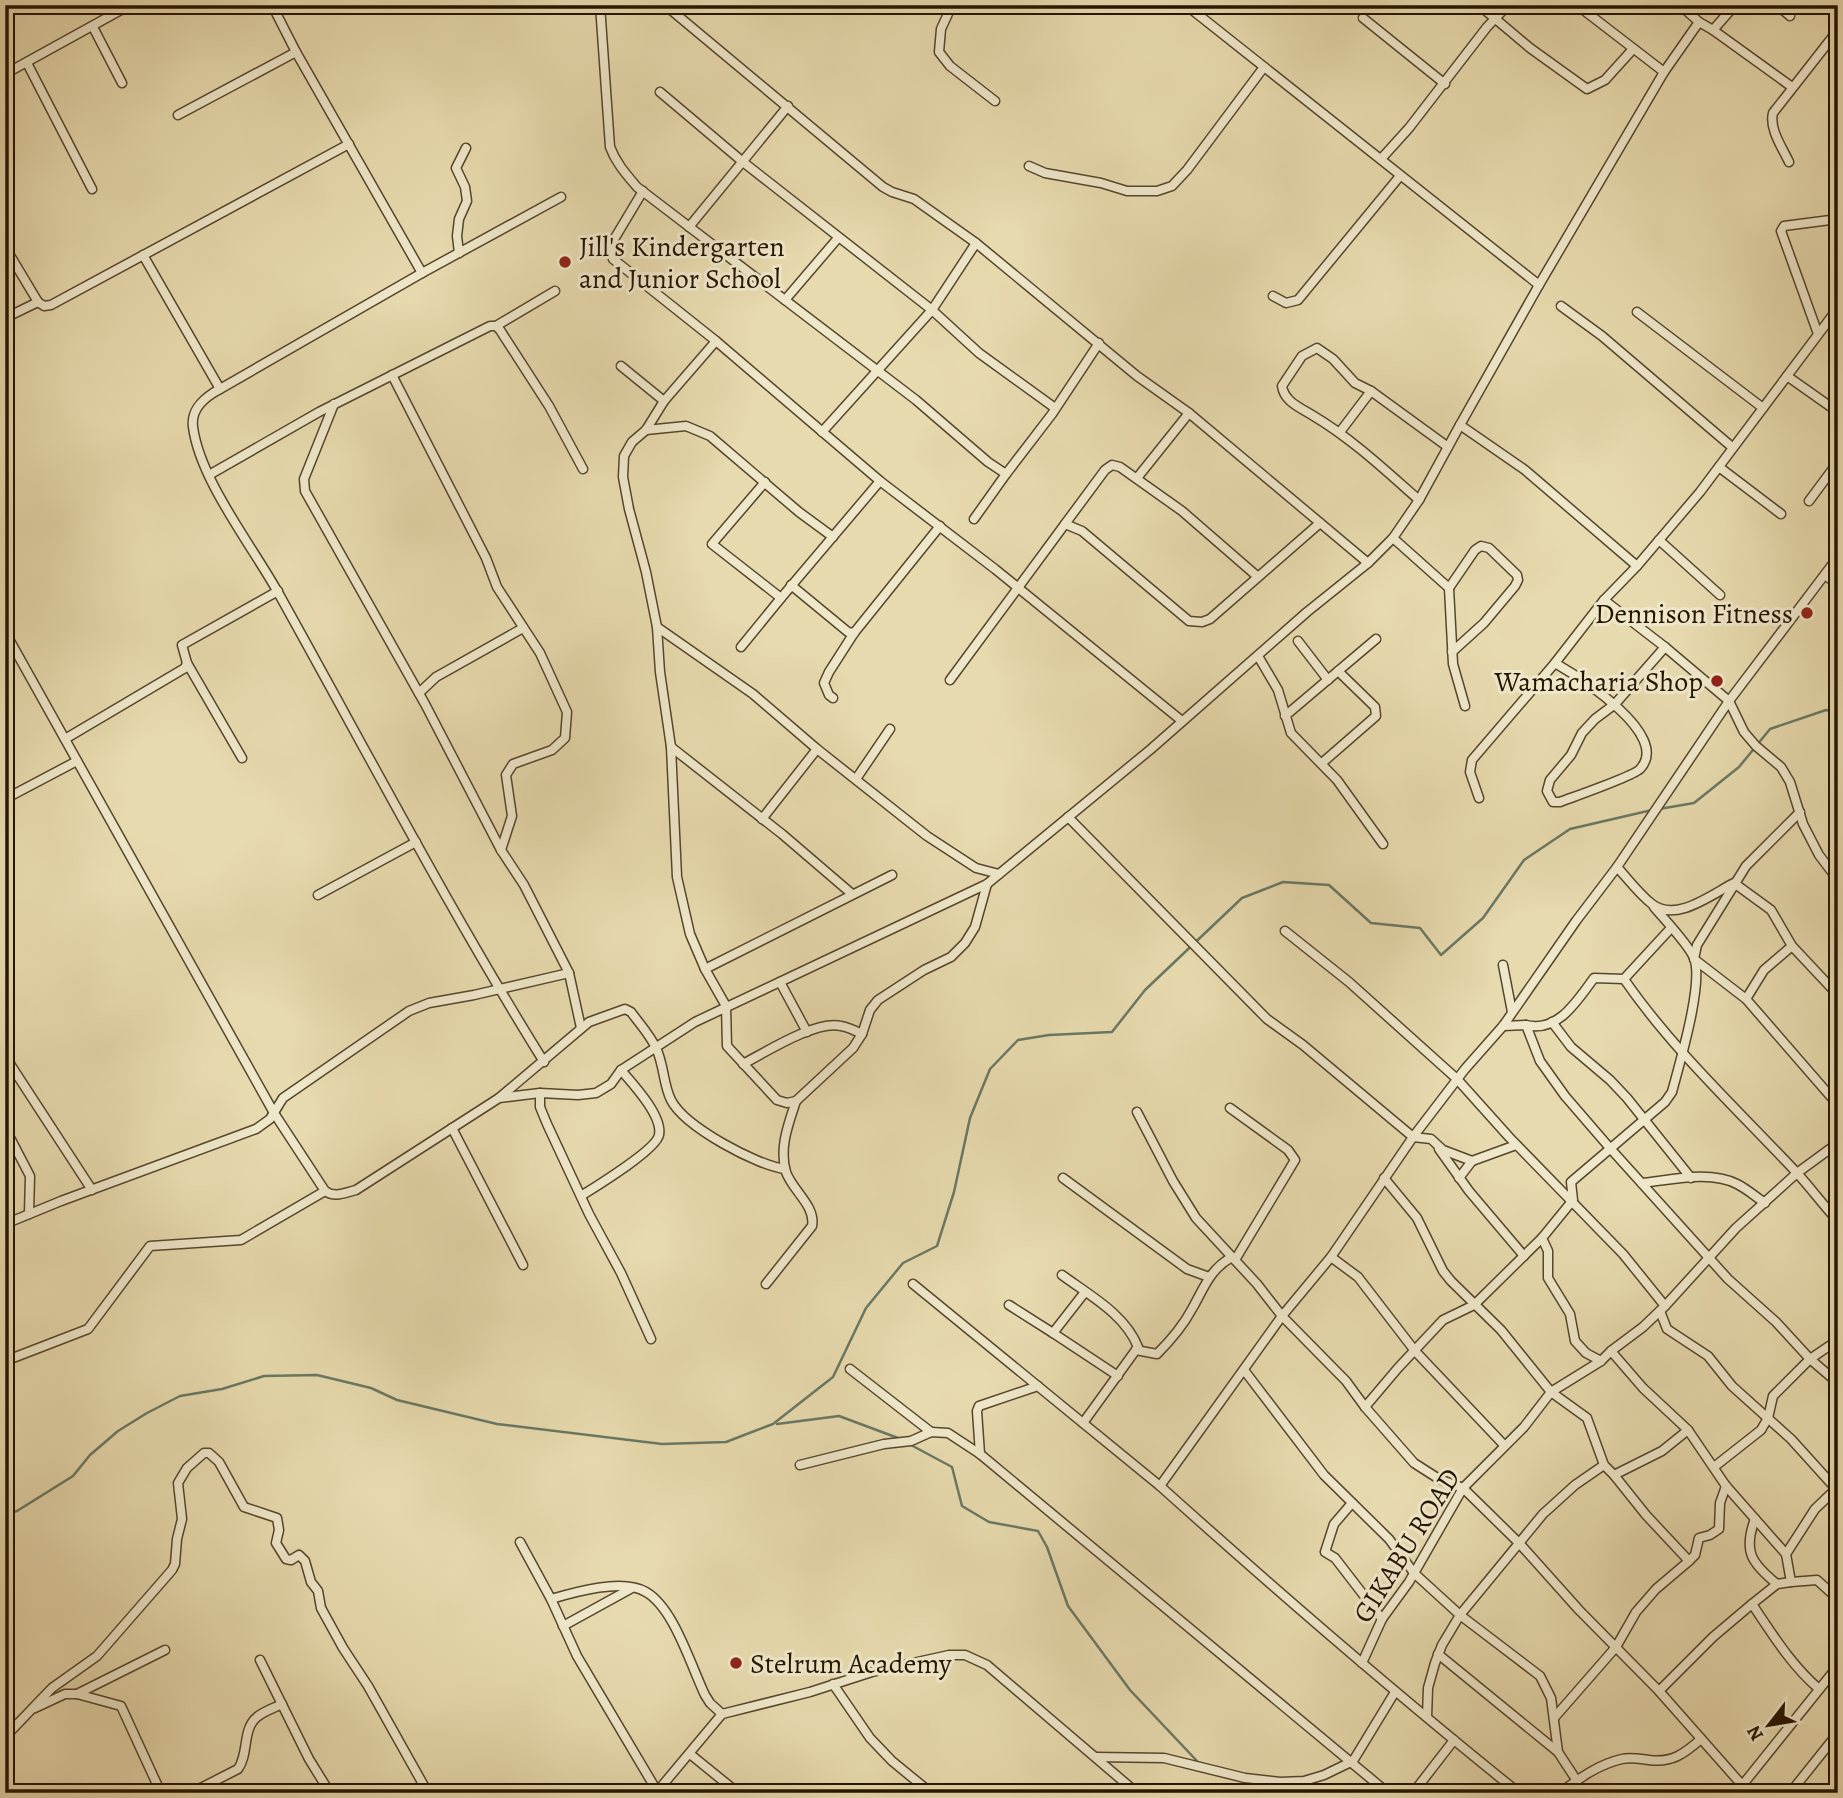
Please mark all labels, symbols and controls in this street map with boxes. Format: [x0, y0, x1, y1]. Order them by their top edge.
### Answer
place label: Jill's Kindergarten and Junior School [579, 228, 785, 298]
marker: Jill's Kindergarten and Junior School [557, 254, 573, 270]
place label: Dennison Fitness [1595, 595, 1793, 633]
marker: Dennison Fitness [1799, 605, 1815, 621]
place label: Wamacharia Shop [1493, 663, 1703, 701]
marker: Wamacharia Shop [1709, 673, 1725, 689]
street label: GIKABU ROAD [1344, 1461, 1469, 1630]
place label: Stelrum Academy [750, 1645, 952, 1683]
marker: Stelrum Academy [728, 1655, 744, 1671]
north arrow [1734, 1689, 1804, 1759]
text: N [1740, 1720, 1770, 1746]

